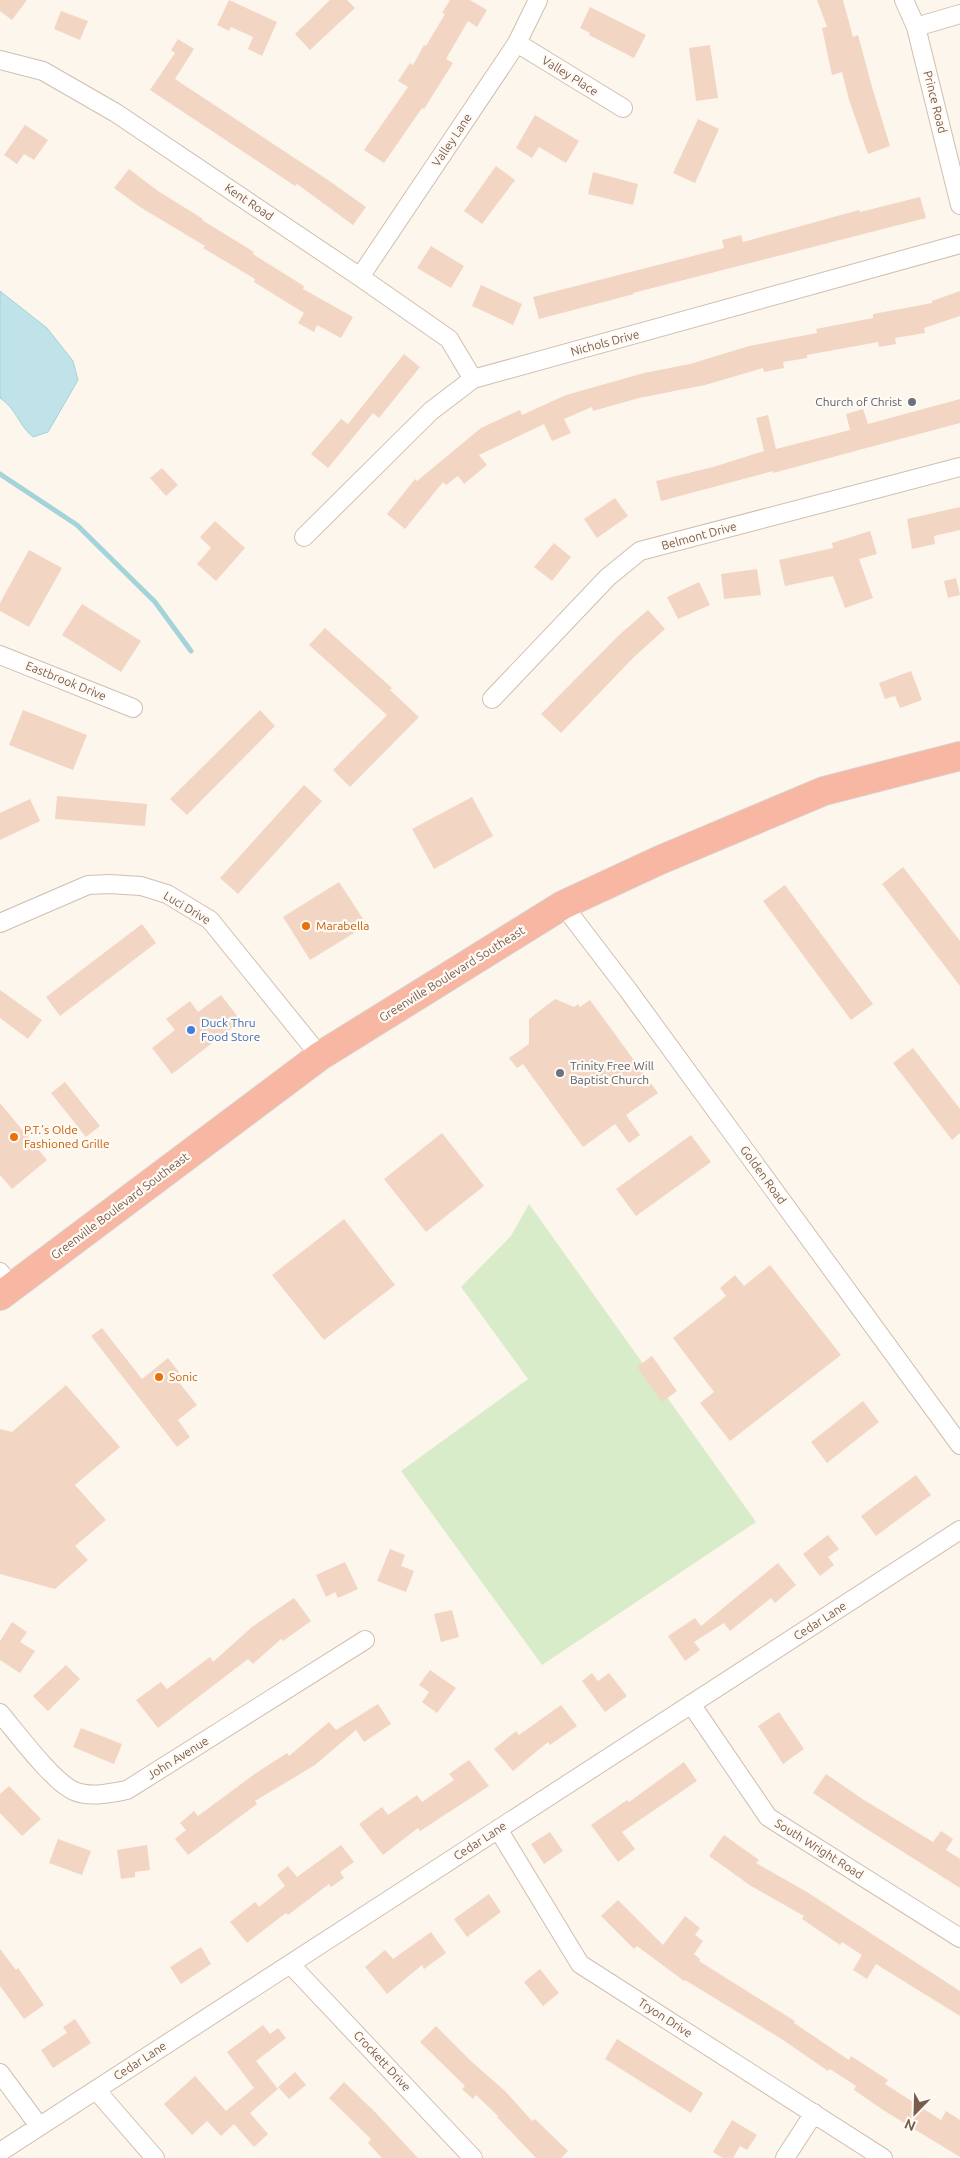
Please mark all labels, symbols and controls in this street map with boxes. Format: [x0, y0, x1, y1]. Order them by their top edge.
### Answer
street label: Valley Place [540, 53, 601, 98]
street label: Prince Road [921, 69, 950, 135]
street label: Valley Lane [429, 111, 474, 169]
street label: Kent Road [223, 181, 276, 223]
street label: Nichols Drive [569, 327, 641, 358]
place label: Church of Christ [815, 395, 902, 408]
marker: Church of Christ [906, 396, 918, 408]
street label: Belmont Drive [660, 519, 738, 552]
street label: Eastbrook Drive [24, 658, 108, 703]
street label: Luci Drive [161, 888, 213, 927]
place label: Marabella [316, 919, 369, 932]
marker: Marabella [300, 920, 312, 932]
street label: Greenville Boulevard Southeast [377, 923, 527, 1024]
place label: Duck Thru Food Store [201, 1016, 260, 1043]
marker: Duck Thru Food Store [185, 1024, 197, 1036]
place label: Trinity Free Will Baptist Church [570, 1059, 654, 1086]
marker: Trinity Free Will Baptist Church [554, 1067, 566, 1079]
place label: P.T.’s Olde Fashioned Grille [24, 1123, 110, 1150]
marker: P.T.’s Olde Fashioned Grille [8, 1131, 20, 1143]
street label: Golden Road [738, 1143, 789, 1206]
street label: Greenville Boulevard Southeast [48, 1149, 191, 1262]
place label: Sonic [169, 1370, 198, 1383]
marker: Sonic [153, 1371, 165, 1383]
street label: Cedar Lane [791, 1599, 849, 1642]
street label: John Avenue [145, 1734, 211, 1782]
street label: South Wright Road [773, 1816, 866, 1881]
street label: Cedar Lane [451, 1819, 509, 1862]
street label: Tryon Drive [636, 1995, 695, 2040]
street label: Crockett Drive [351, 2028, 414, 2093]
street label: Cedar Lane [111, 2039, 169, 2082]
north arrow [890, 2088, 940, 2138]
text: N [902, 2116, 918, 2134]

